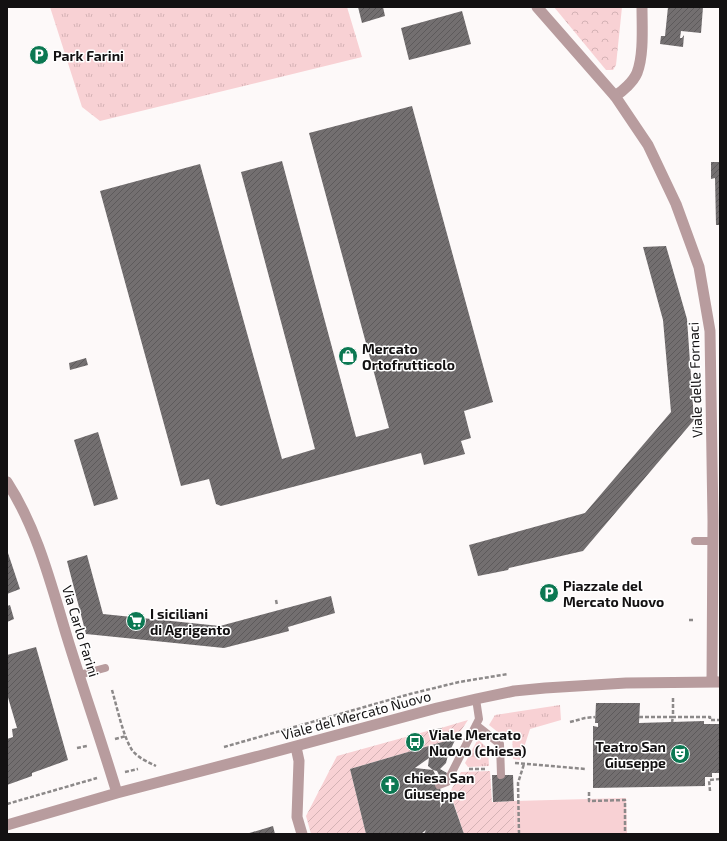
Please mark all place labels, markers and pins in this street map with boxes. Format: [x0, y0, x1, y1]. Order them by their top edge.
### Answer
parking icon: Park Farini [28, 44, 50, 66]
place label: Park Farini [53, 47, 124, 64]
place label: Mercato Ortofrutticolo [362, 340, 455, 373]
shop icon: Mercato Ortofrutticolo [337, 345, 359, 367]
place label: Piazzale del Mercato Nuovo [563, 577, 664, 610]
parking icon: Piazzale del Mercato Nuovo [538, 582, 560, 604]
place label: I siciliani di Agrigento [150, 605, 230, 638]
supermarket icon: I siciliani di Agrigento [125, 610, 147, 632]
place label: Viale Mercato Nuovo (chiesa) [429, 726, 526, 759]
bus stop icon: Viale Mercato Nuovo (chiesa) [404, 731, 426, 753]
place label: Teatro San Giuseppe [596, 738, 666, 771]
theatre icon: Teatro San Giuseppe [669, 743, 691, 765]
place label: chiesa San Giuseppe [404, 769, 474, 802]
church icon: chiesa San Giuseppe [379, 774, 401, 796]

